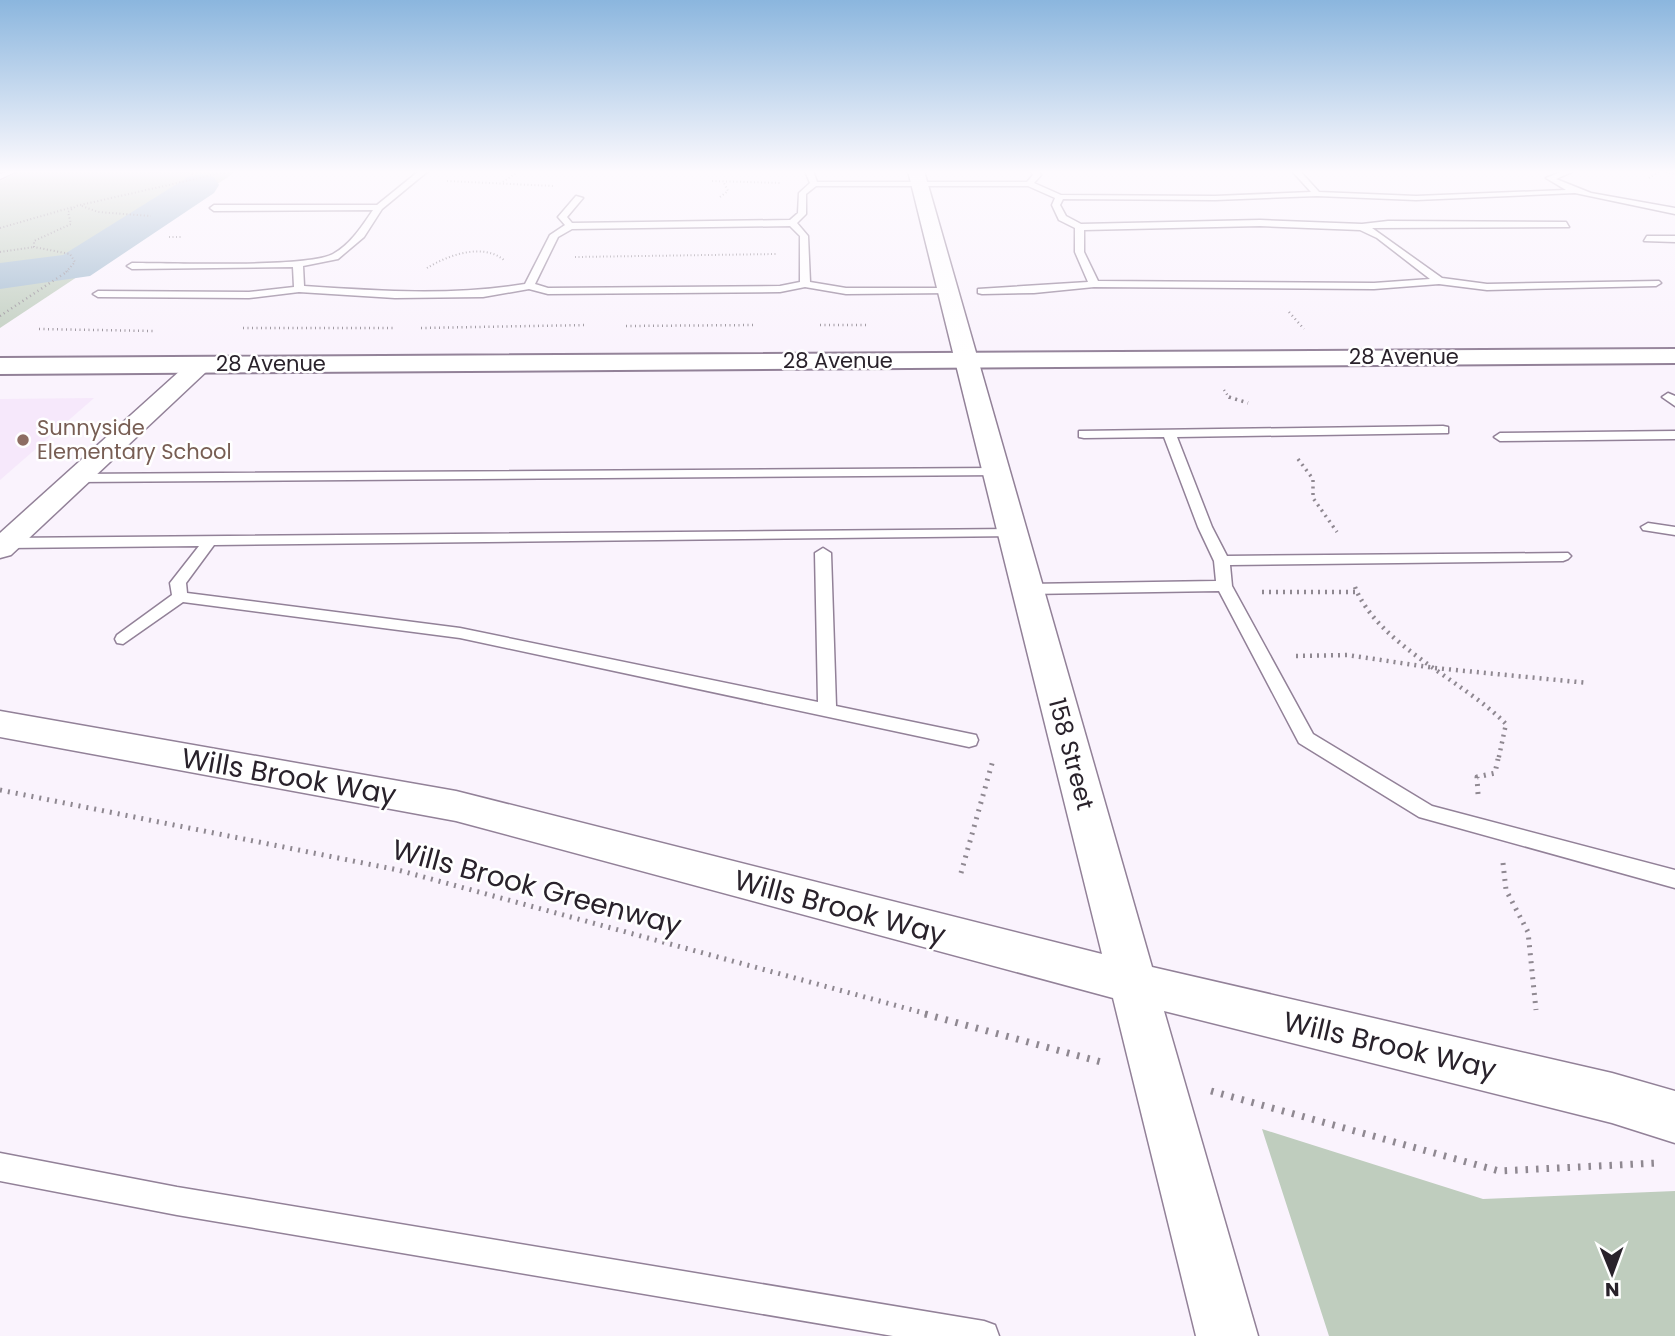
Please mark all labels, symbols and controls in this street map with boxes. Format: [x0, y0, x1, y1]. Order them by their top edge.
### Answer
street label: 28 Avenue [1349, 342, 1459, 371]
street label: 28 Avenue [783, 346, 893, 375]
street label: 28 Avenue [216, 349, 326, 378]
place label: Sunnyside Elementary School [37, 413, 232, 466]
marker: Sunnyside Elementary School [15, 432, 31, 448]
street label: 158 Street [1041, 694, 1102, 813]
street label: Wills Brook Way [178, 738, 400, 815]
street label: Wills Brook Greenway [388, 830, 686, 945]
street label: Wills Brook Way [730, 861, 950, 955]
street label: Wills Brook Way [1280, 1002, 1500, 1089]
north arrow [1577, 1238, 1647, 1308]
text: N [1605, 1276, 1620, 1303]

